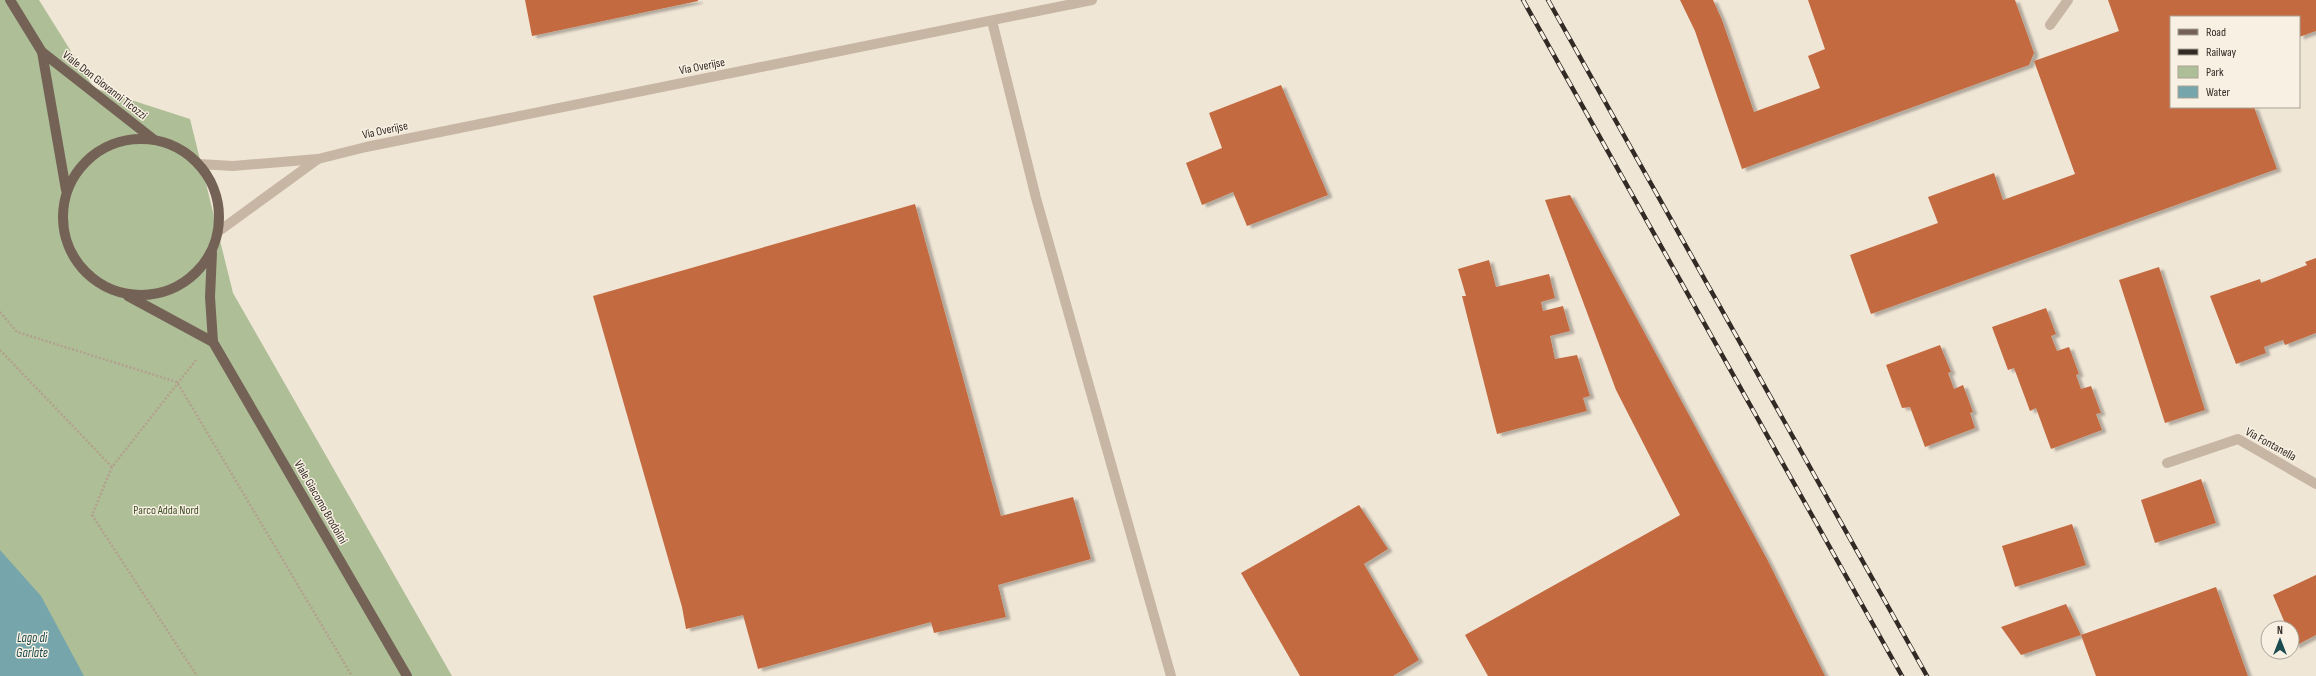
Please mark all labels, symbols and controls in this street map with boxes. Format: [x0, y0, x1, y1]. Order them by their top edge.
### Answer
legend [2170, 16, 2300, 108]
text: Road [2206, 25, 2226, 40]
text: Railway [2206, 45, 2237, 60]
street label: Viale Don Giovanni Ticozzi [59, 48, 150, 123]
street label: Via Overijse [678, 55, 726, 78]
text: Park [2206, 65, 2224, 80]
text: Water [2206, 85, 2230, 100]
street label: Via Overijse [361, 118, 410, 143]
street label: Via Fontanella [2243, 424, 2299, 465]
street label: Viale Giacomo Brodolini [291, 458, 351, 547]
park label: Parco Adda Nord [133, 503, 199, 518]
north arrow [2260, 620, 2300, 660]
text: N [2277, 624, 2283, 637]
water label: Lago di Garlate [16, 630, 48, 661]

